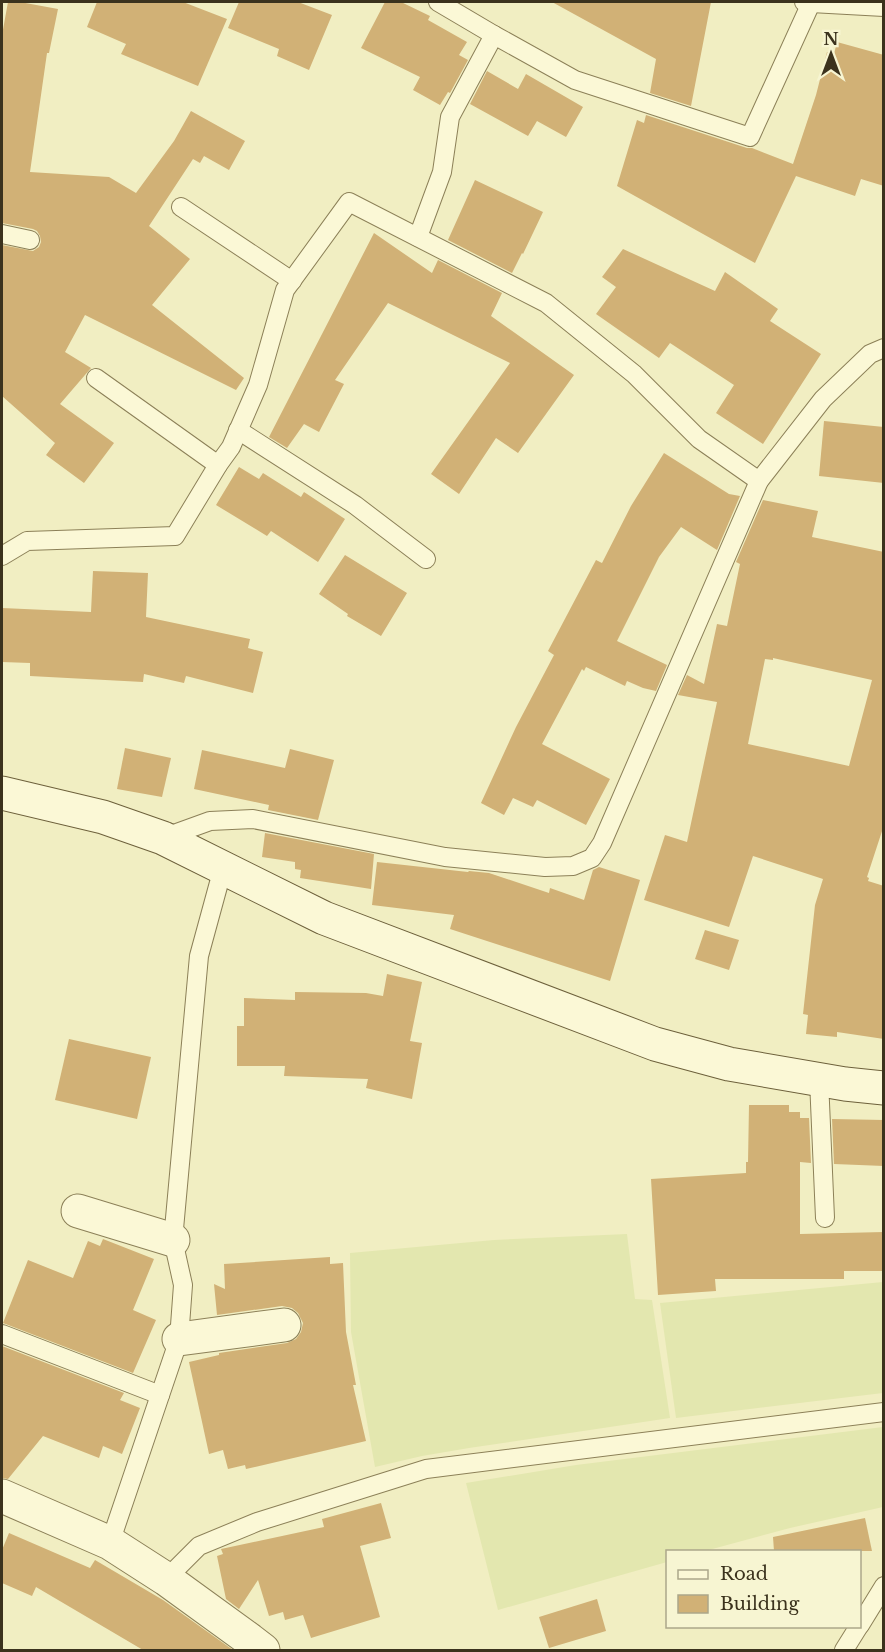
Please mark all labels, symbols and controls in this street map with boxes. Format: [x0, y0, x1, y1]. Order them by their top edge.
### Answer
north arrow [801, 24, 861, 84]
text: N [823, 29, 839, 49]
legend [666, 1550, 861, 1628]
text: Road [720, 1563, 768, 1585]
text: Building [720, 1593, 799, 1615]

